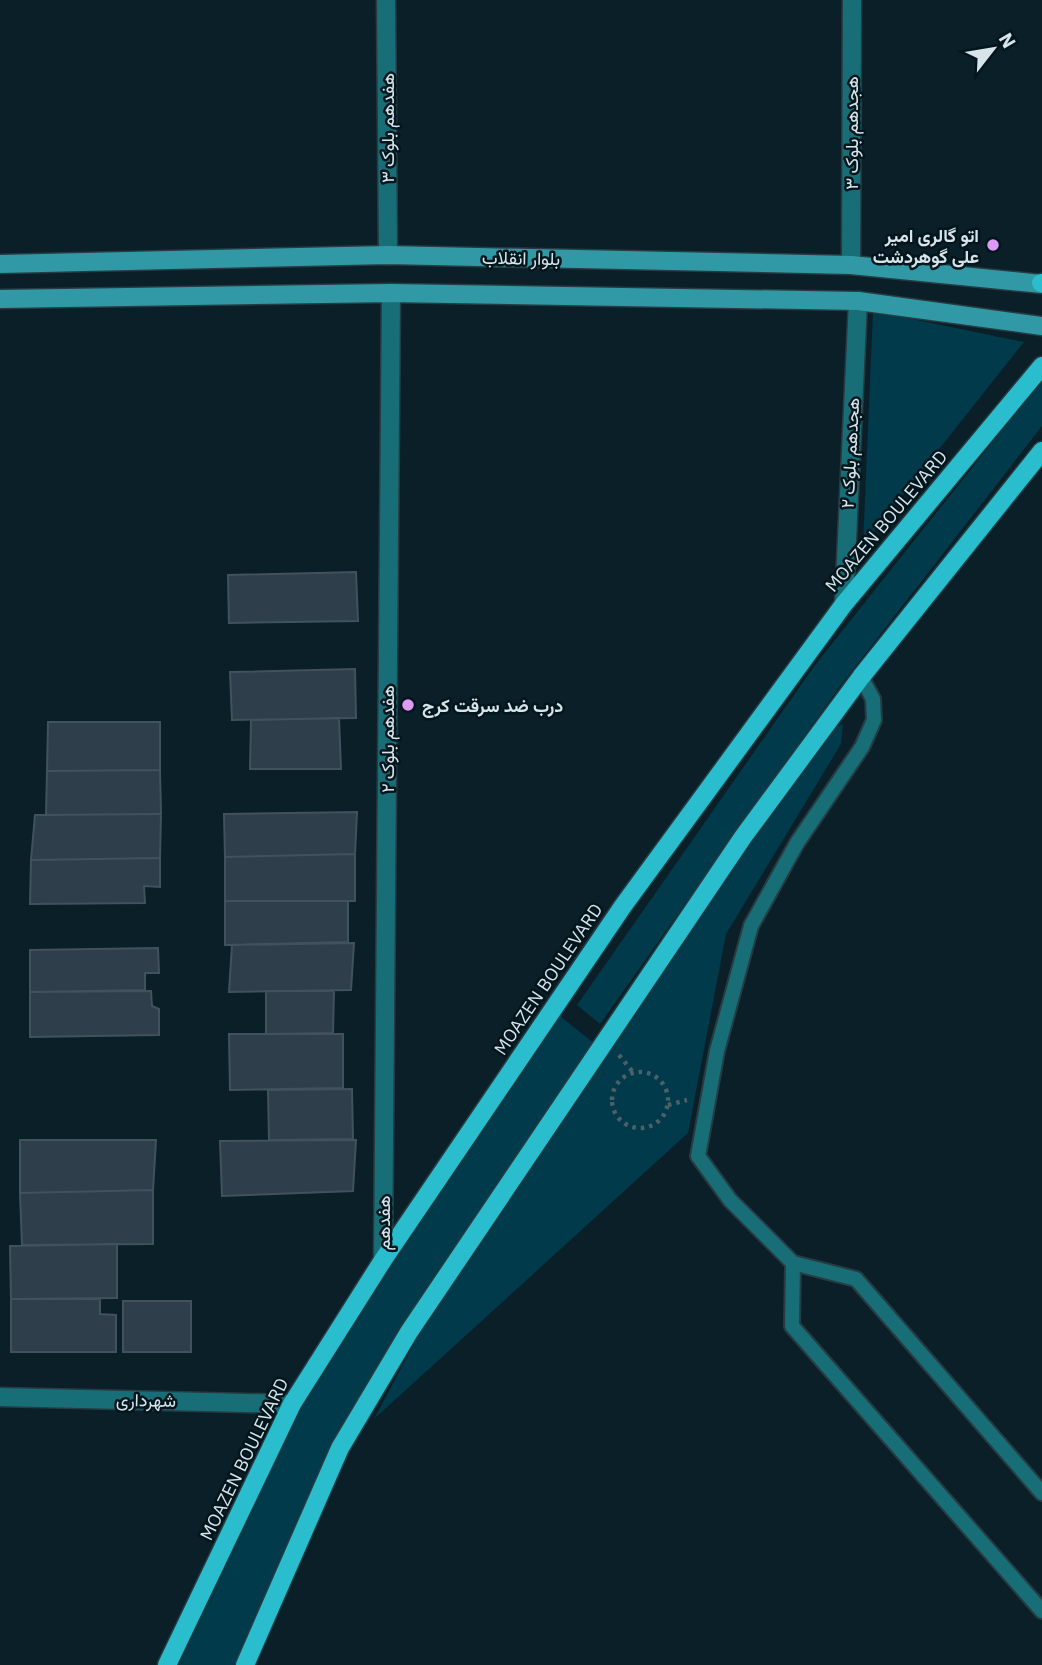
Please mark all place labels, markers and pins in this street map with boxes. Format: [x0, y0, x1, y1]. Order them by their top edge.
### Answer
place label: اتو گالری امیر علی گوهردشت [873, 224, 979, 268]
marker: اتو گالری امیر علی گوهردشت [985, 237, 1001, 253]
place label: درب ضد سرقت کرج [422, 694, 563, 718]
marker: درب ضد سرقت کرج [400, 697, 416, 713]

